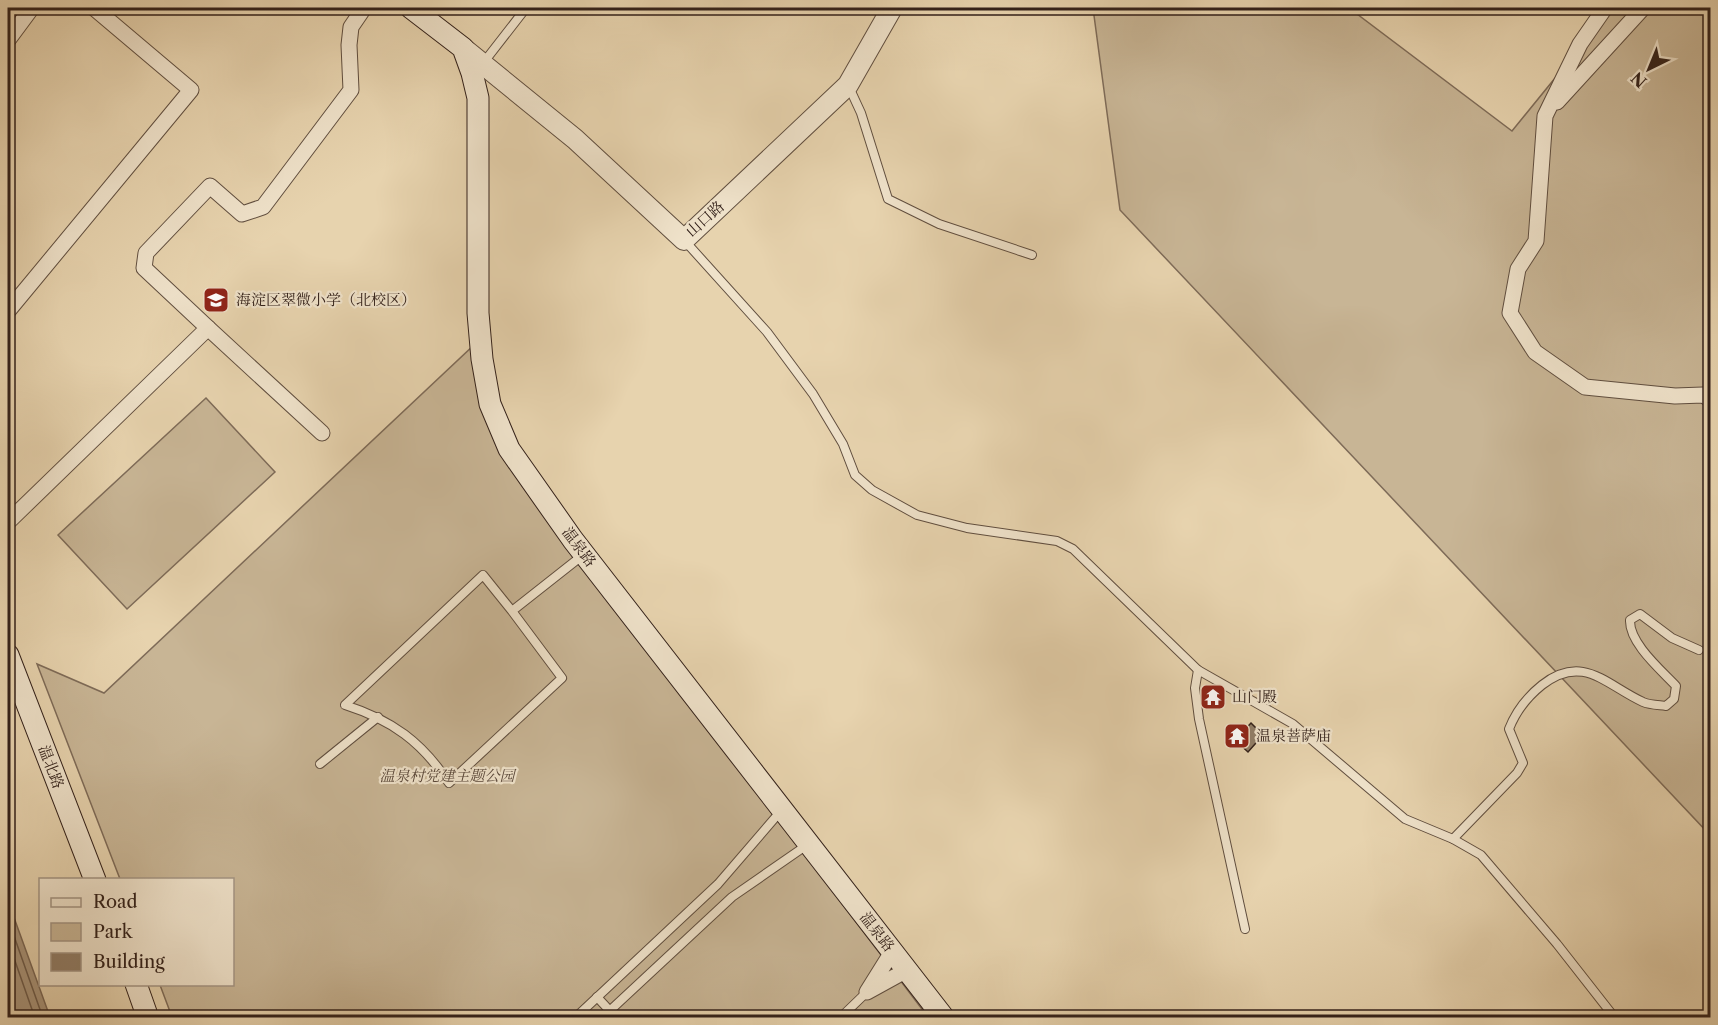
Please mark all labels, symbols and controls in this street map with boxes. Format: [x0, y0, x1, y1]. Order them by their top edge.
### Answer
north arrow [1619, 39, 1679, 99]
text: N [1627, 68, 1651, 92]
street label: 山口路 [682, 197, 728, 241]
school or university icon: 海淀区翠微小学（北校区） [201, 285, 231, 315]
place label: 海淀区翠微小学（北校区） [236, 290, 416, 309]
street label: 温泉路 [558, 523, 601, 570]
temple icon: 山门殿 [1198, 682, 1228, 712]
place label: 山门殿 [1232, 687, 1277, 706]
temple icon: 温泉菩萨庙 [1222, 721, 1252, 751]
place label: 温泉菩萨庙 [1256, 726, 1331, 745]
street label: 温北路 [35, 742, 68, 791]
park label: 温泉村党建主题公园 [379, 766, 516, 785]
legend [39, 878, 234, 986]
text: Road [93, 891, 138, 913]
street label: 温泉路 [856, 908, 899, 955]
text: Park [93, 921, 134, 943]
text: Building [93, 951, 165, 973]

